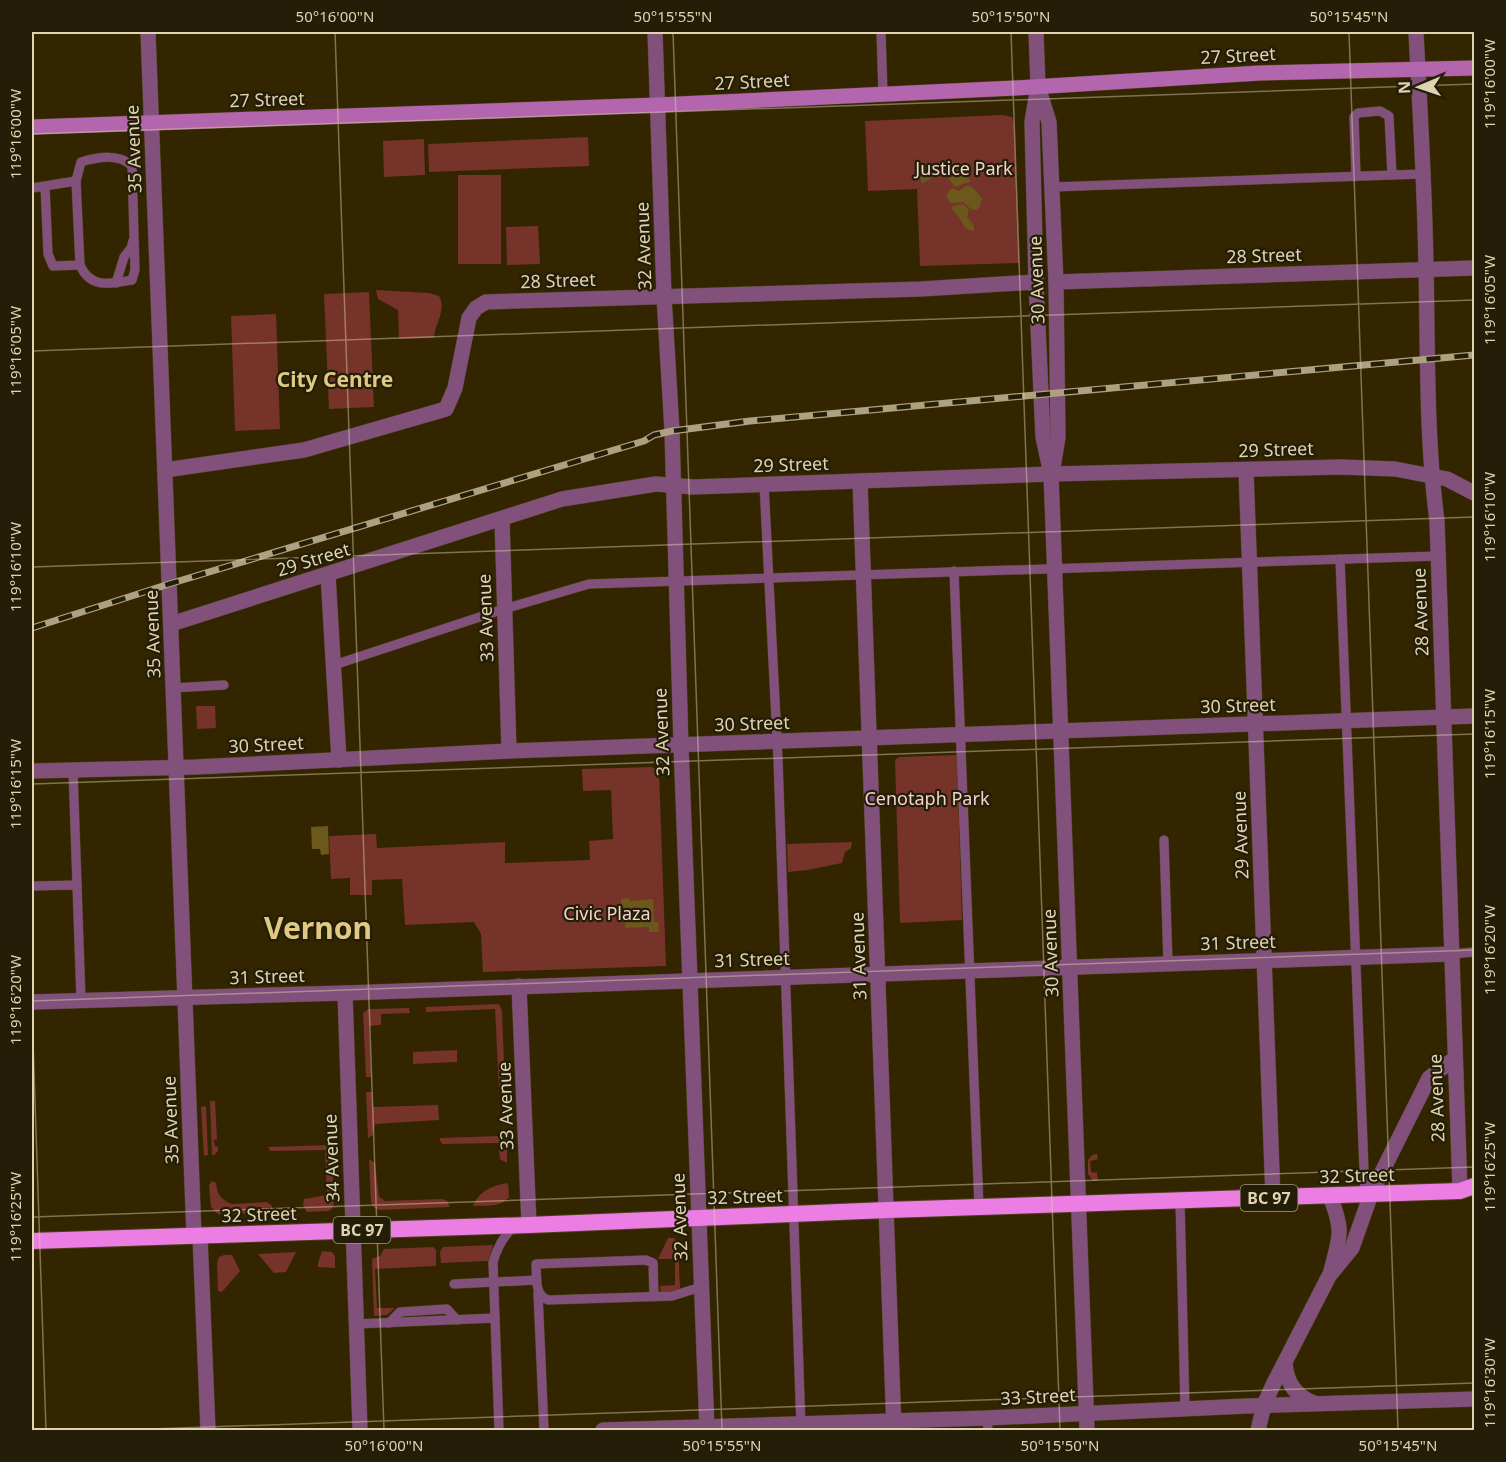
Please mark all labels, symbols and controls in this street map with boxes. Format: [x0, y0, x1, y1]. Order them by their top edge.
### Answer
text: 50°16'00"N [296, 6, 374, 26]
text: 50°15'55"N [634, 6, 712, 26]
text: 50°15'50"N [972, 6, 1050, 26]
text: 50°15'45"N [1310, 6, 1388, 26]
text: 119°16'00"W [1479, 39, 1499, 129]
street label: 27 Street [1200, 41, 1277, 69]
north arrow [1389, 57, 1449, 117]
street label: 27 Street [714, 67, 791, 95]
text: N [1393, 81, 1415, 94]
street label: 27 Street [229, 86, 306, 112]
text: 119°16'00"W [5, 89, 25, 179]
street label: 35 Avenue [119, 104, 147, 194]
park label: Justice Park [913, 156, 1013, 180]
street label: 32 Avenue [629, 201, 657, 291]
street label: 30 Avenue [1022, 235, 1050, 325]
street label: 28 Street [1226, 242, 1303, 268]
text: 119°16'05"W [1479, 255, 1499, 345]
street label: 28 Street [520, 267, 597, 293]
text: 119°16'05"W [5, 306, 25, 396]
district label: City Centre [277, 365, 393, 393]
street label: 29 Street [1238, 436, 1315, 462]
street label: 29 Street [753, 451, 830, 477]
text: 119°16'10"W [1479, 472, 1499, 562]
text: 119°16'10"W [5, 522, 25, 612]
street label: 29 Street [273, 536, 353, 582]
street label: 28 Avenue [1406, 567, 1434, 657]
street label: 33 Avenue [471, 573, 499, 663]
street label: 35 Avenue [138, 589, 166, 679]
street label: 32 Avenue [647, 687, 675, 777]
text: 119°16'15"W [1479, 689, 1499, 779]
street label: 30 Street [1200, 692, 1277, 718]
street label: 30 Street [714, 710, 791, 736]
street label: 30 Street [228, 730, 305, 758]
text: 119°16'15"W [5, 739, 25, 829]
park label: Cenotaph Park [864, 786, 990, 810]
street label: 29 Avenue [1226, 790, 1254, 880]
park label: Civic Plaza [563, 901, 651, 925]
text: 119°16'20"W [1479, 905, 1499, 995]
district label: Vernon [264, 907, 372, 948]
street label: 30 Avenue [1036, 908, 1064, 998]
street label: 31 Avenue [844, 911, 872, 1001]
street label: 31 Street [1200, 929, 1277, 955]
street label: 31 Street [714, 946, 791, 972]
text: 119°16'20"W [5, 955, 25, 1045]
street label: 31 Street [229, 963, 306, 989]
street label: 28 Avenue [1422, 1053, 1450, 1143]
street label: 33 Avenue [491, 1061, 519, 1151]
street label: 35 Avenue [156, 1075, 184, 1165]
street label: 34 Avenue [317, 1113, 345, 1203]
text: 119°16'25"W [1479, 1122, 1499, 1212]
street label: 32 Street [1319, 1162, 1396, 1188]
text: 119°16'25"W [5, 1172, 25, 1262]
street label: 32 Avenue [665, 1172, 693, 1262]
street label: 32 Street [707, 1183, 784, 1209]
road number: BC 97 [1240, 1185, 1298, 1211]
street label: 32 Street [221, 1201, 298, 1227]
road number: BC 97 [334, 1217, 391, 1243]
text: 119°16'30"W [1479, 1338, 1499, 1428]
street label: 33 Street [1000, 1382, 1077, 1410]
text: 50°16'00"N [345, 1435, 423, 1455]
text: 50°15'55"N [683, 1435, 761, 1455]
text: 50°15'50"N [1021, 1435, 1099, 1455]
text: 50°15'45"N [1359, 1435, 1437, 1455]

